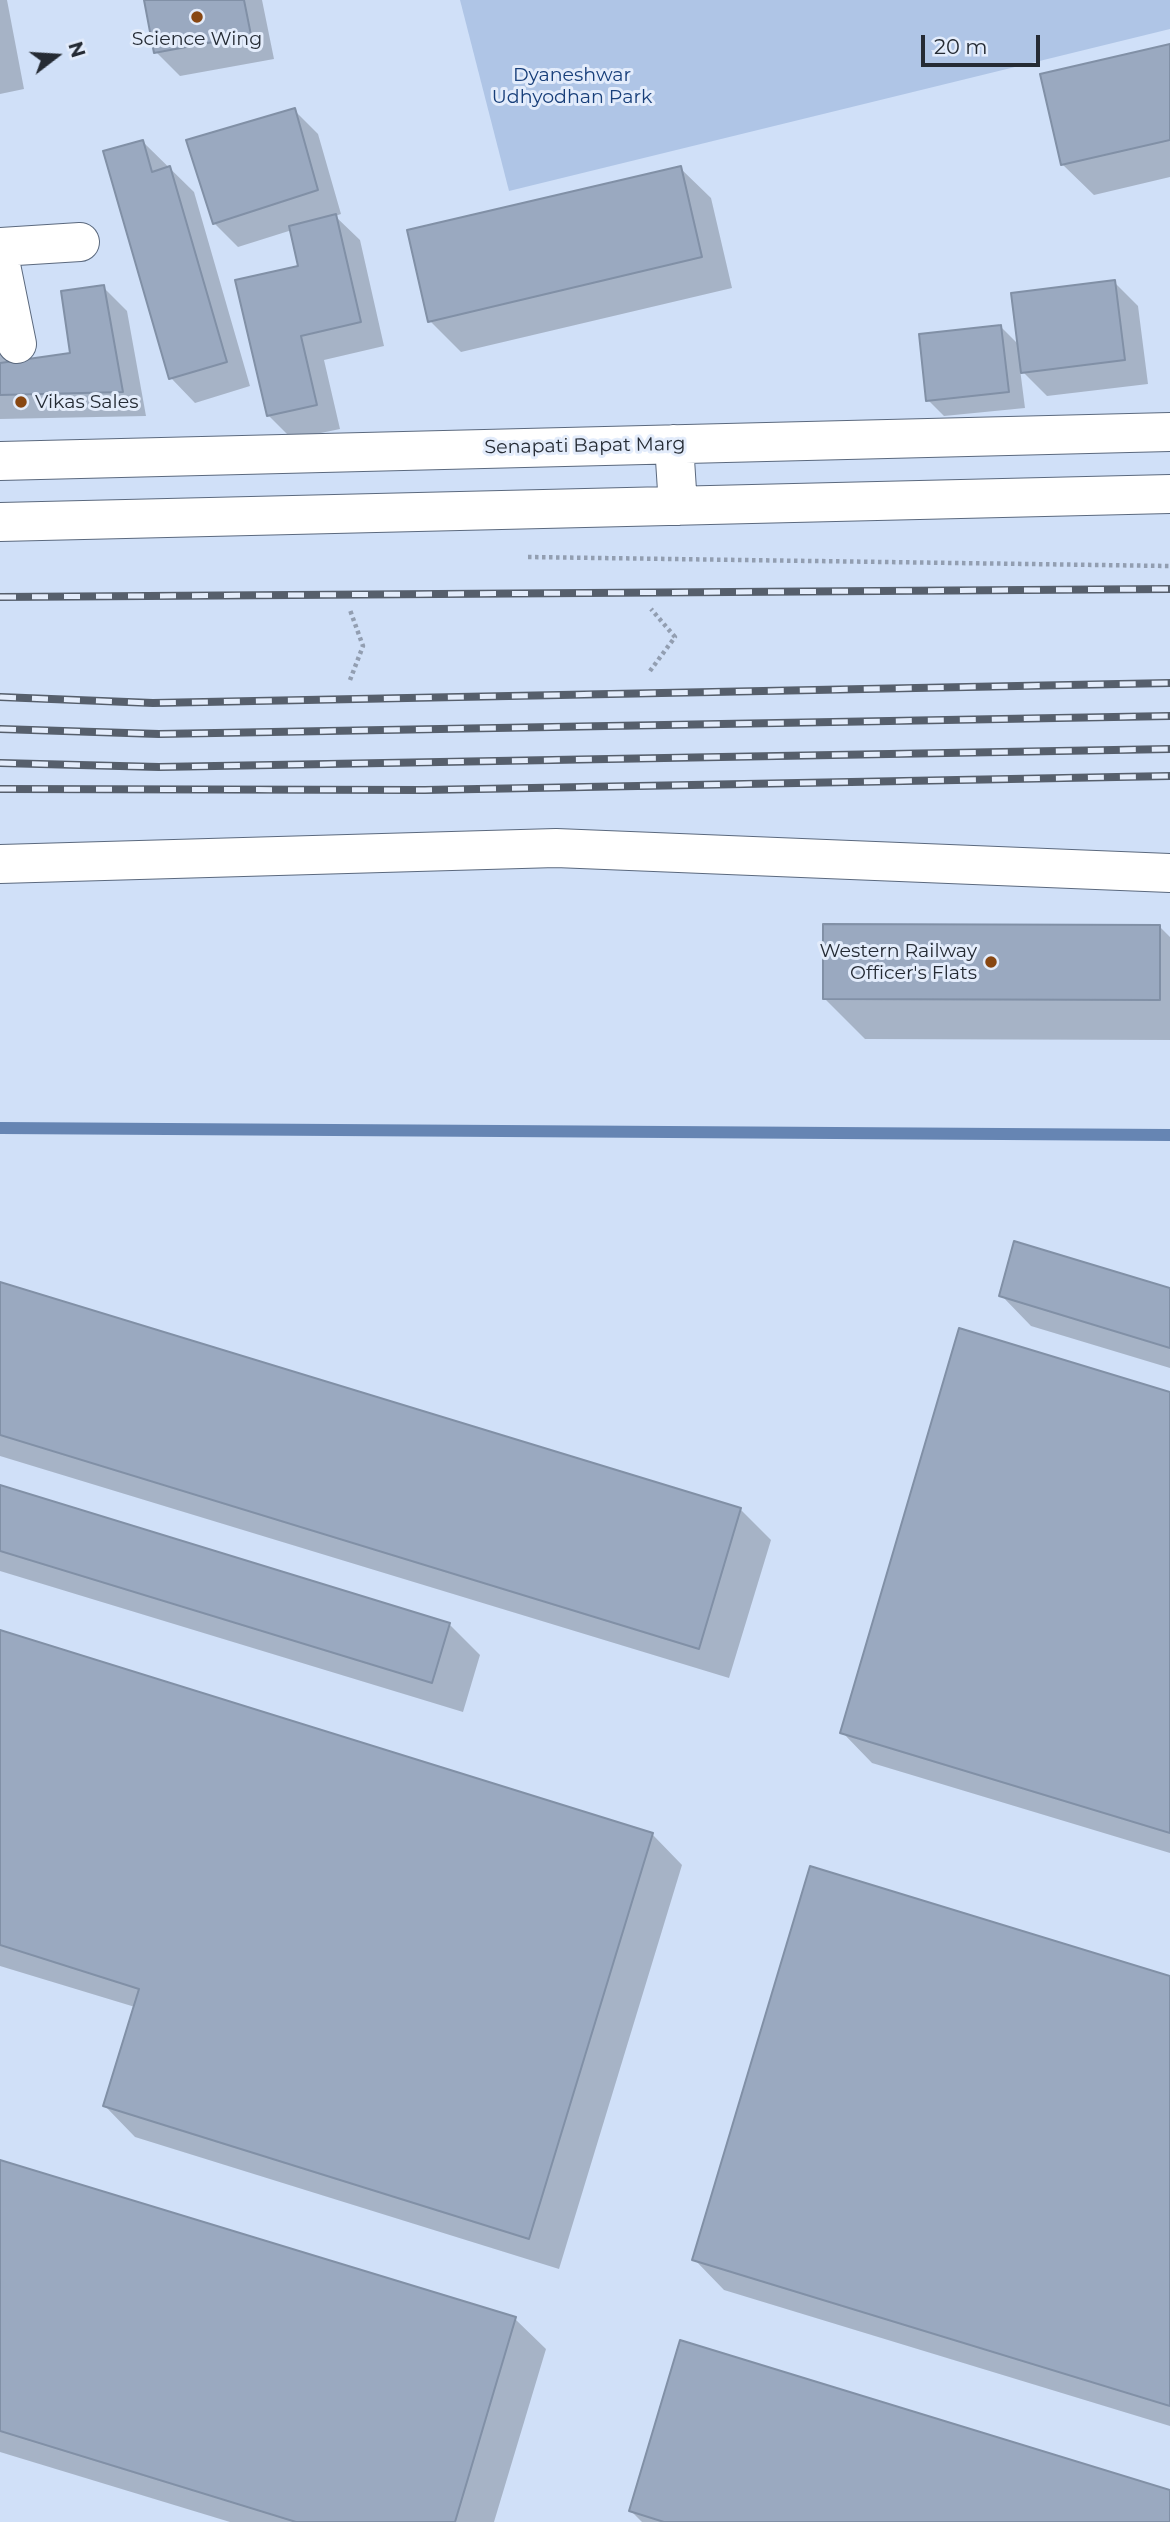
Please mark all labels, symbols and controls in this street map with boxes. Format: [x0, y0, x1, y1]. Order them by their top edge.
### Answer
marker: Science Wing [189, 9, 205, 25]
north arrow [21, 21, 91, 91]
scale bar [925, 21, 1044, 65]
place label: Science Wing [132, 28, 262, 50]
text: 20 m [934, 34, 988, 59]
text: N [63, 39, 90, 60]
park label: Dyaneshwar Udhyodhan Park [492, 64, 652, 108]
place label: Vikas Sales [35, 391, 138, 413]
marker: Vikas Sales [13, 394, 29, 410]
street label: Senapati Bapat Marg [484, 433, 686, 459]
place label: Western Railway Officer's Flats [820, 940, 977, 984]
marker: Western Railway Officer's Flats [983, 954, 999, 970]

